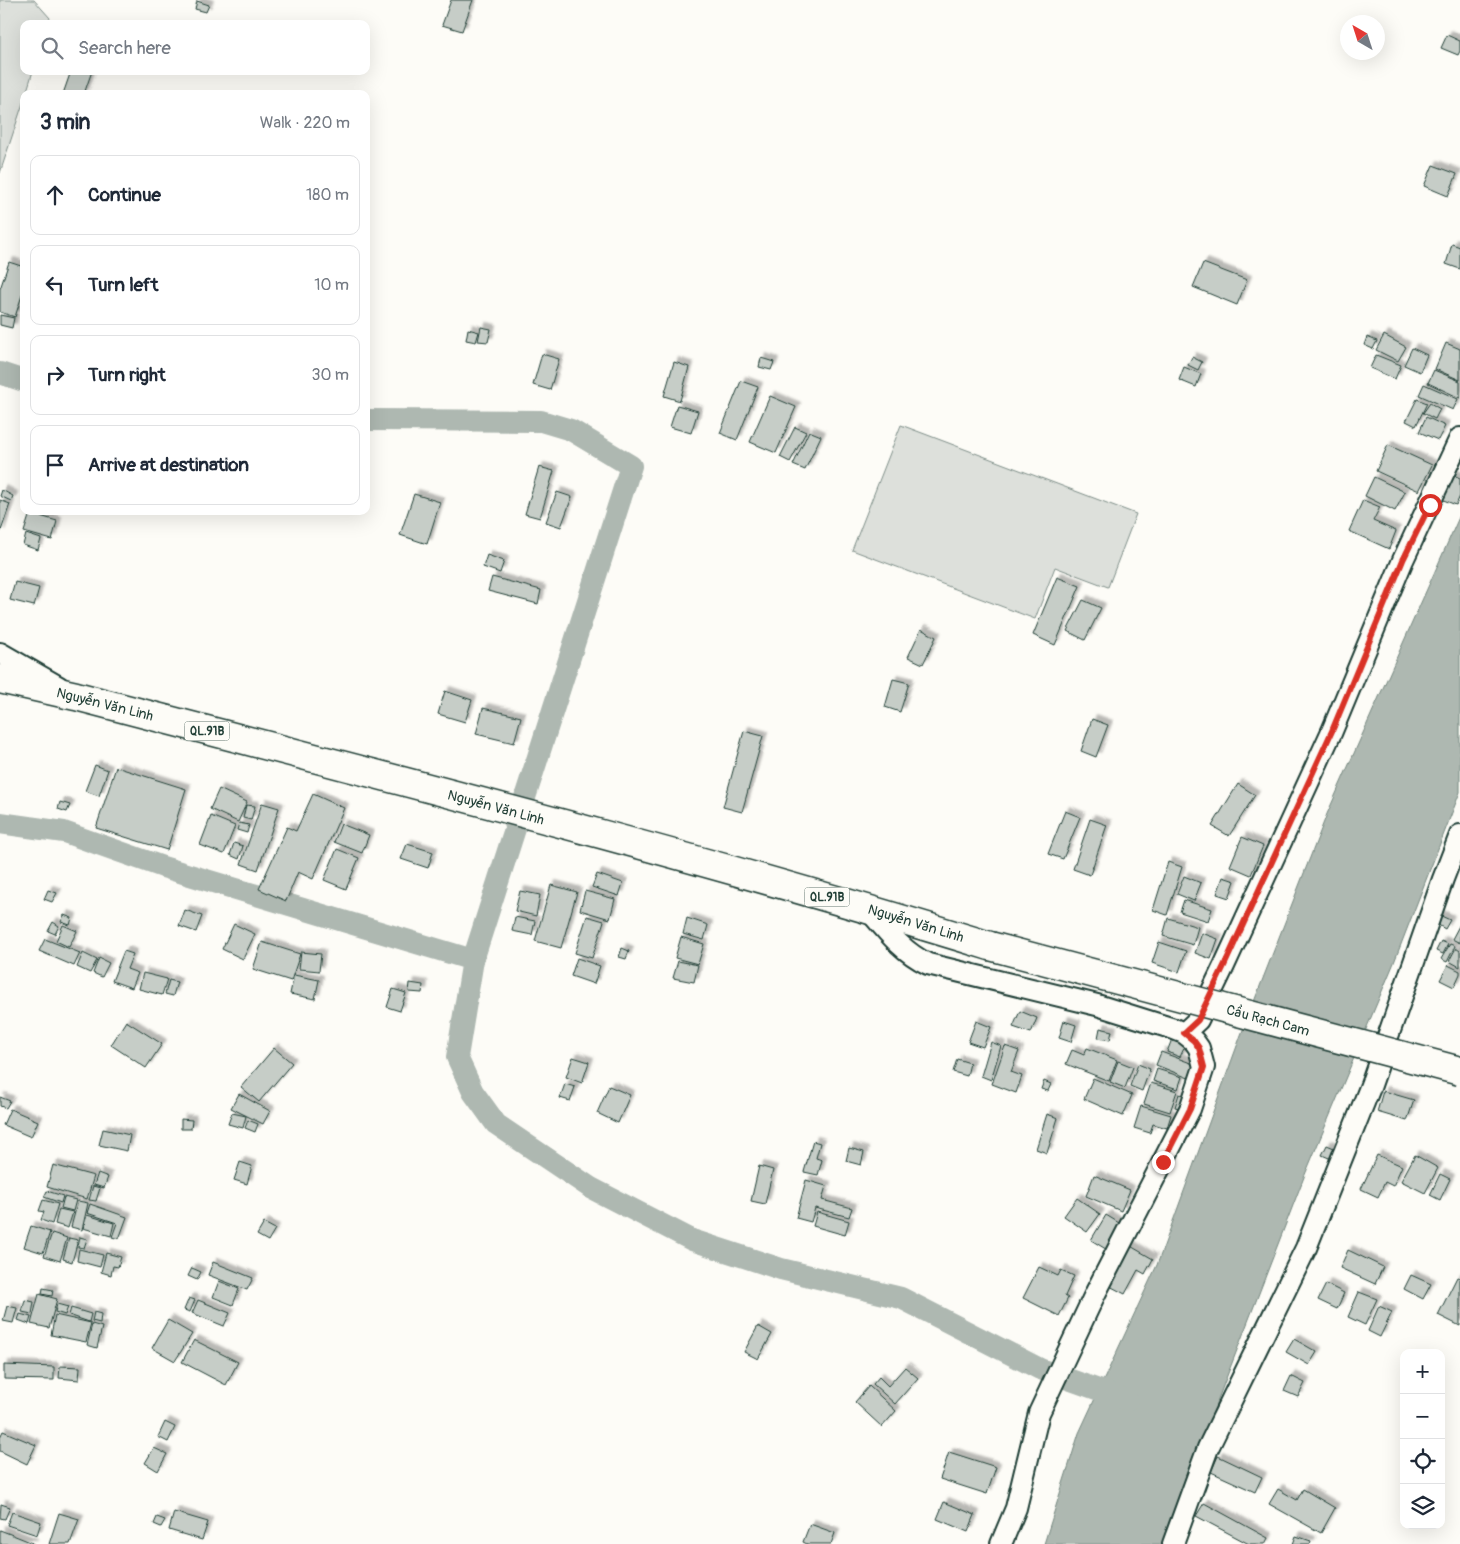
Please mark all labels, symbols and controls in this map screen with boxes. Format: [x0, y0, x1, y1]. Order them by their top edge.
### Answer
north arrow [1340, 15, 1385, 60]
search box [20, 20, 370, 75]
icon: search [38, 34, 66, 62]
text: Search here [78, 36, 171, 60]
text: 3 min [40, 109, 90, 136]
text: Walk · 220 m [260, 113, 350, 133]
icon: ahead [41, 181, 69, 209]
text: Continue [88, 183, 161, 207]
text: 180 m [306, 185, 349, 205]
icon: left [41, 271, 69, 299]
text: Turn left [88, 273, 158, 297]
text: 10 m [314, 275, 349, 295]
icon: right [41, 361, 69, 389]
text: Turn right [88, 363, 166, 387]
text: 30 m [311, 365, 349, 385]
icon: arrive [41, 451, 69, 479]
text: Arrive at destination [88, 453, 249, 477]
route start [1419, 494, 1442, 517]
street label: Nguyễn Văn Linh [55, 683, 155, 725]
road number: QL.91B [184, 721, 230, 740]
street label: Nguyễn Văn Linh [446, 785, 546, 829]
road number: QL.91B [804, 888, 850, 906]
street label: Nguyễn Văn Linh [866, 900, 966, 946]
street label: Cầu Rạch Cam [1224, 999, 1312, 1040]
route end [1152, 1151, 1175, 1174]
map controls [1400, 1349, 1445, 1529]
button: + [1400, 1349, 1445, 1394]
button: − [1400, 1394, 1445, 1439]
button: locate [1400, 1439, 1445, 1484]
button: layers [1400, 1484, 1445, 1529]

